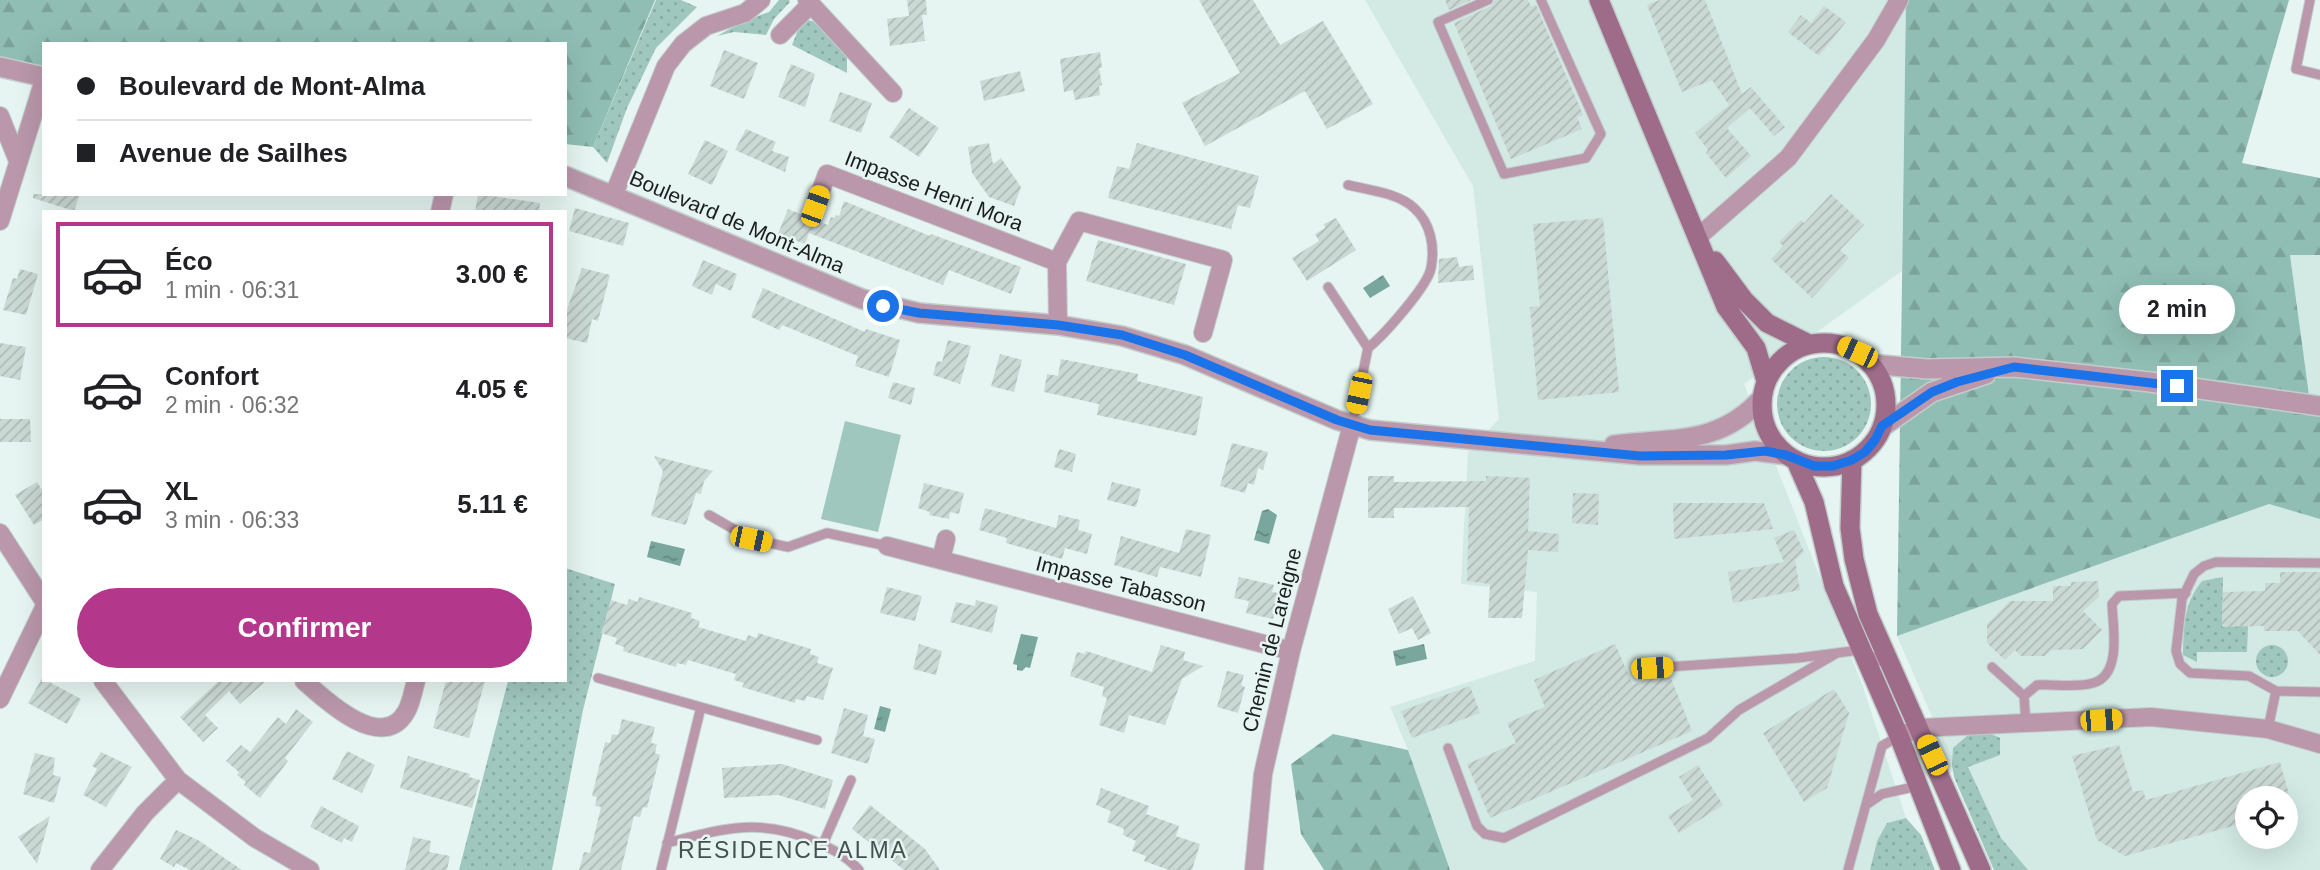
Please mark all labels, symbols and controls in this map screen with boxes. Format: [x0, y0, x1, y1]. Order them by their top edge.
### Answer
text: Boulevard de Mont-Alma [119, 71, 425, 101]
text: Avenue de Sailhes [119, 138, 348, 168]
street label: Impasse Henri Mora [842, 146, 1027, 235]
street label: Boulevard de Mont-Alma [626, 166, 848, 277]
car [798, 183, 833, 229]
icon: car [81, 243, 144, 306]
text: Éco [165, 246, 213, 276]
text: 3.00 € [456, 259, 528, 289]
text: 1 min · 06:31 [165, 277, 299, 303]
callout: 2 min [2119, 284, 2235, 334]
route start [867, 290, 899, 322]
text: 2 min [2147, 296, 2207, 322]
car [1834, 334, 1881, 370]
icon: car [81, 358, 144, 421]
text: Confort [165, 361, 259, 391]
car [1345, 370, 1374, 416]
route end [2161, 370, 2193, 402]
text: 4.05 € [456, 374, 528, 404]
text: 2 min · 06:32 [165, 392, 299, 418]
icon: car [81, 473, 144, 536]
text: XL [165, 476, 198, 506]
text: 5.11 € [457, 489, 528, 519]
text: 3 min · 06:33 [165, 507, 299, 533]
car [729, 524, 774, 554]
street label: Chemin de Lareigne [1237, 545, 1306, 734]
street label: Impasse Tabasson [1034, 551, 1209, 616]
button: Confirmer [77, 588, 532, 668]
car [1631, 656, 1674, 680]
car [2080, 708, 2123, 732]
car [1914, 732, 1951, 778]
map controls [2235, 786, 2298, 849]
button: locate [2235, 786, 2298, 849]
district label: RÉSIDENCE ALMA [678, 837, 908, 863]

